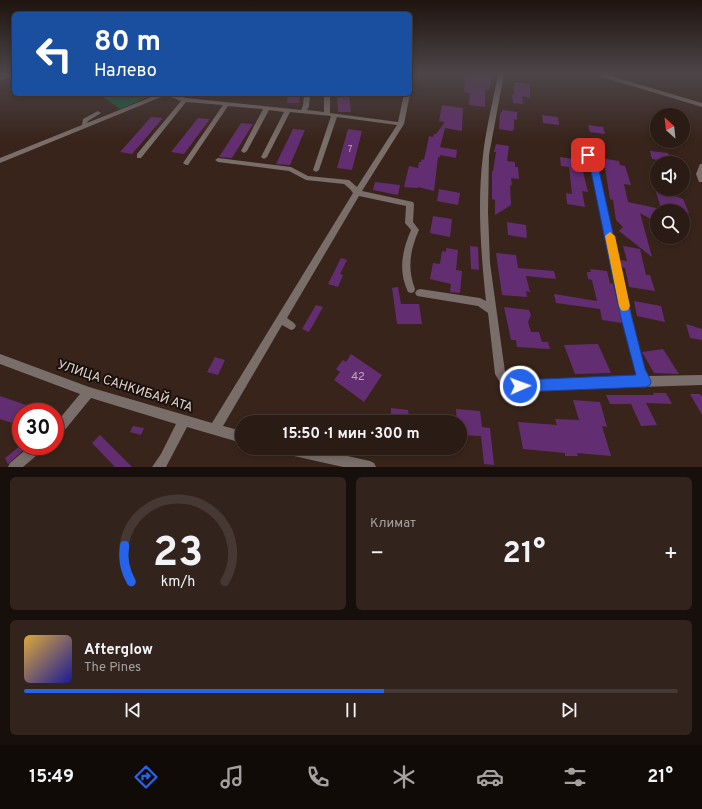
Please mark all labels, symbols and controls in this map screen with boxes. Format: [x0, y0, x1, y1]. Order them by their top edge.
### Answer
text: 80 m [94, 25, 161, 61]
icon: left [28, 28, 80, 80]
text: Налево [94, 60, 157, 83]
north arrow [650, 108, 690, 148]
map controls [650, 108, 690, 244]
pin [571, 138, 605, 172]
house number: 7 [348, 144, 353, 155]
icon: arrive [577, 144, 599, 166]
button: sound [650, 156, 690, 196]
button: search [650, 204, 690, 244]
street label: УЛИЦА САНКИБАЙ АТА [55, 356, 196, 417]
position arrow [499, 365, 541, 407]
house number: 42 [351, 370, 365, 384]
speed limit sign: 30 [12, 403, 64, 455]
text: 15:50 · 1 мин · 300 m [282, 425, 420, 444]
text: Климат [370, 516, 416, 532]
text: 23 [153, 527, 203, 580]
text: 21° [503, 536, 545, 573]
text: − [370, 541, 384, 568]
text: + [664, 541, 678, 568]
text: km/h [161, 572, 195, 590]
text: Afterglow [84, 641, 153, 660]
text: The Pines [84, 660, 141, 676]
icon: previous [122, 699, 144, 721]
icon: pause [340, 699, 362, 721]
icon: next [558, 699, 580, 721]
icon: directions [132, 763, 160, 791]
icon: music [218, 763, 246, 791]
icon: phone [304, 763, 332, 791]
icon: climate [390, 763, 418, 791]
icon: car [476, 763, 504, 791]
icon: filters [561, 763, 589, 791]
text: 15:49 [29, 766, 74, 789]
text: 21° [647, 766, 673, 789]

